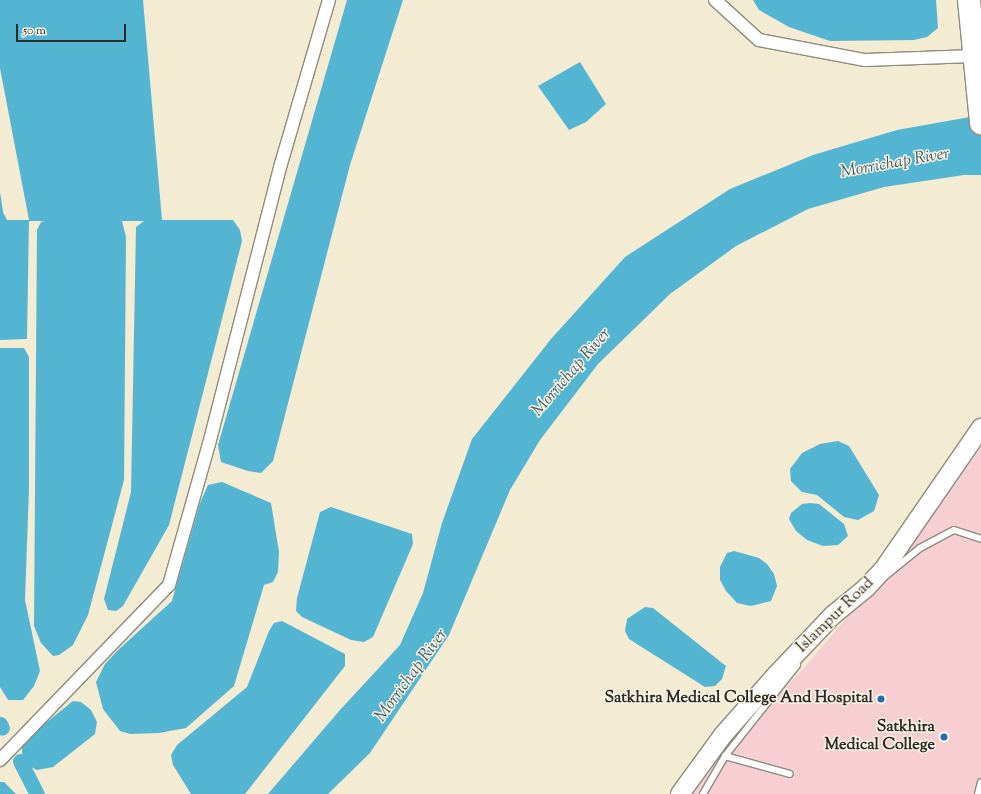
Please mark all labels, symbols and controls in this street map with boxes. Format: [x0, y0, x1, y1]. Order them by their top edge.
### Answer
scale bar [18, 16, 128, 42]
text: 50 m [23, 22, 46, 40]
water label: Morrichap River [839, 144, 951, 184]
water label: Morrichap River [528, 325, 616, 421]
street label: Islampur Road [793, 574, 879, 658]
water label: Morrichap River [371, 625, 453, 727]
place label: Satkhira Medical College And Hospital [604, 689, 873, 709]
marker: Satkhira Medical College And Hospital [876, 694, 886, 704]
place label: Satkhira Medical College [825, 718, 935, 756]
marker: Satkhira Medical College [938, 731, 950, 743]

